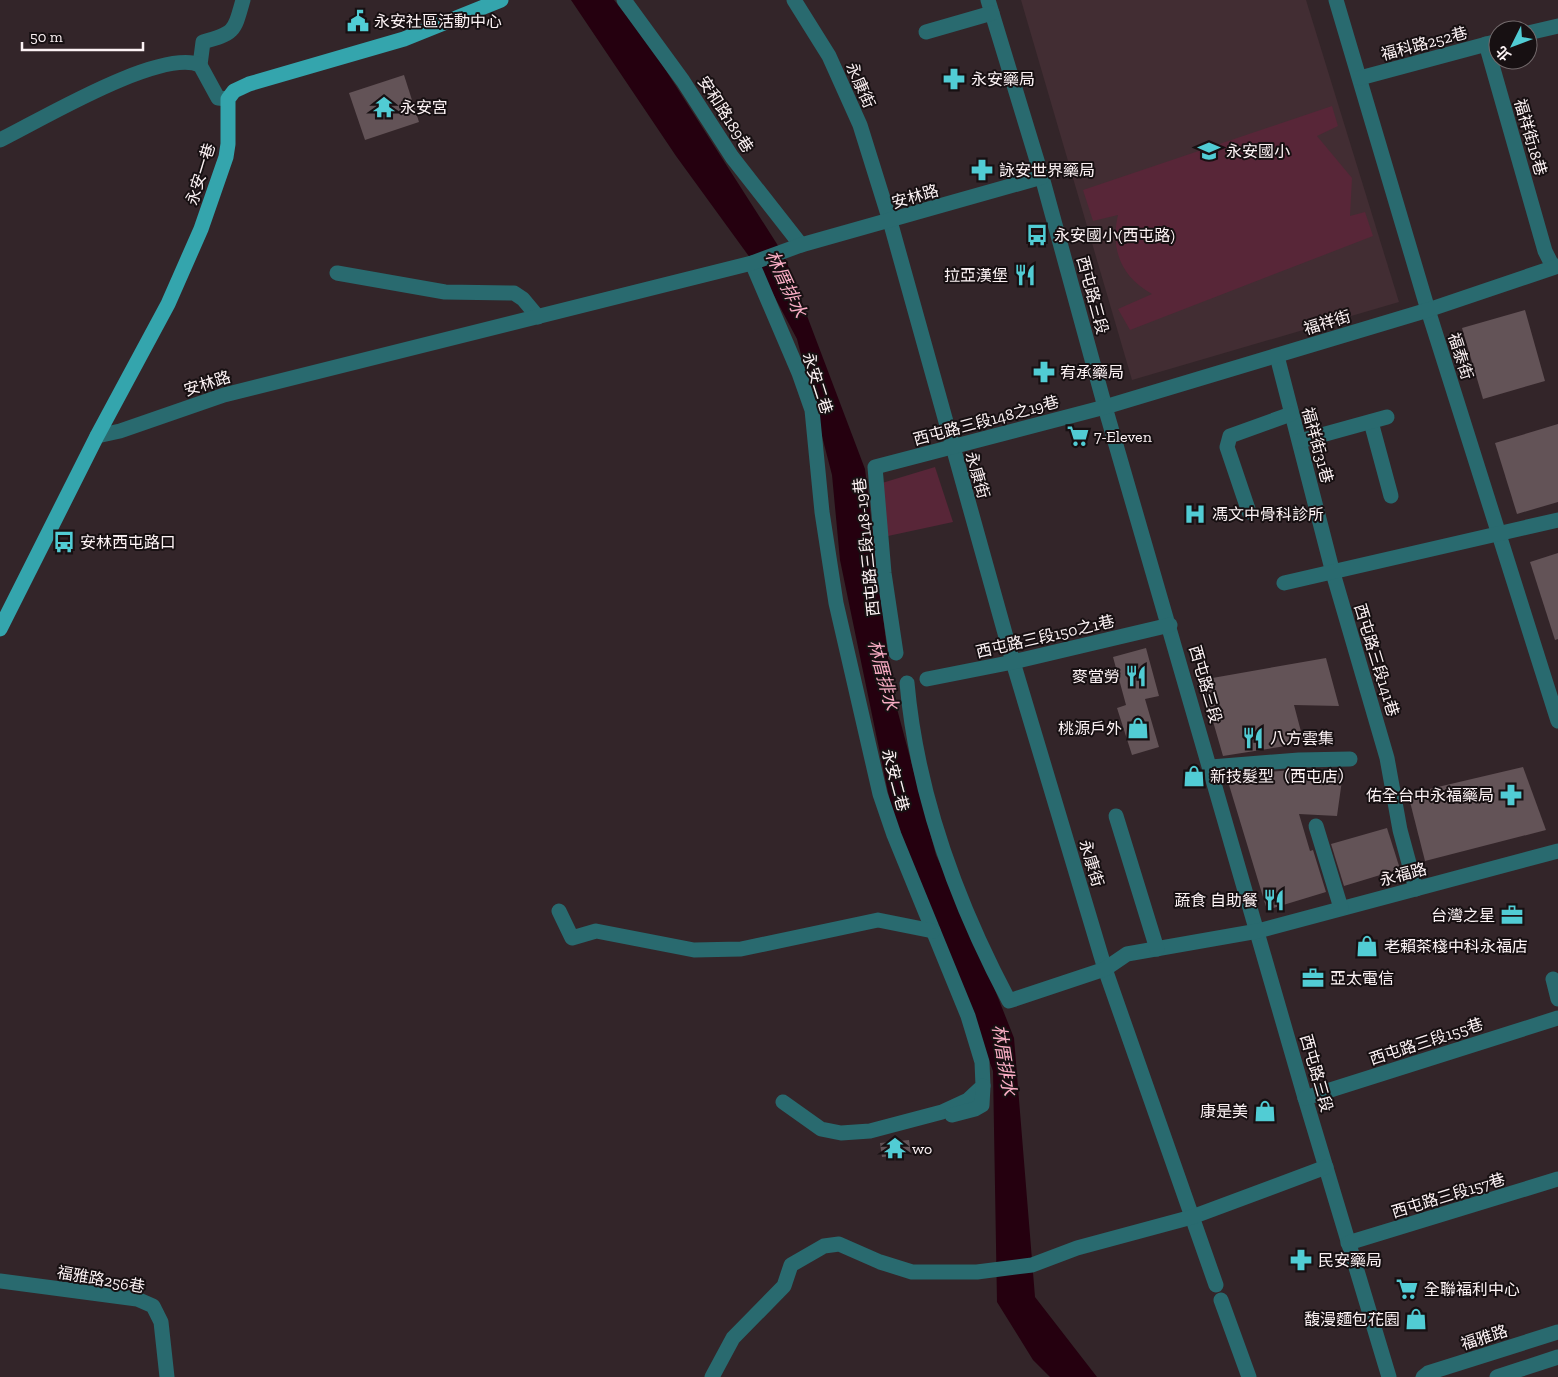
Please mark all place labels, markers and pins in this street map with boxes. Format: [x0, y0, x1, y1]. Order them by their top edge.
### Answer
public building icon: 永安社區活動中心 [345, 8, 371, 34]
place label: 永安社區活動中心 [374, 12, 502, 31]
pharmacy icon: 永安藥局 [941, 66, 967, 92]
place label: 永安藥局 [971, 70, 1035, 89]
temple icon: 永安宮 [371, 94, 397, 120]
place label: 永安宮 [400, 98, 448, 117]
school or university icon: 永安國小 [1196, 138, 1222, 164]
place label: 永安國小 [1226, 142, 1290, 161]
pharmacy icon: 詠安世界藥局 [969, 157, 995, 183]
place label: 詠安世界藥局 [999, 161, 1095, 180]
bus stop icon: 永安國小(西屯路) [1024, 222, 1050, 248]
place label: 永安國小(西屯路) [1054, 226, 1175, 245]
restaurant icon: 拉亞漢堡 [1012, 262, 1038, 288]
place label: 拉亞漢堡 [944, 266, 1008, 285]
pharmacy icon: 宥承藥局 [1031, 359, 1057, 385]
place label: 宥承藥局 [1060, 363, 1124, 382]
supermarket icon: 7-Eleven [1065, 423, 1091, 449]
place label: 7-Eleven [1094, 427, 1153, 446]
hospital icon: 馮文中骨科診所 [1182, 501, 1208, 527]
place label: 馮文中骨科診所 [1212, 505, 1324, 524]
bus stop icon: 安林西屯路口 [51, 529, 77, 555]
place label: 安林西屯路口 [80, 533, 176, 552]
restaurant icon: 麥當勞 [1123, 663, 1149, 689]
place label: 麥當勞 [1072, 667, 1120, 686]
shop icon: 桃源戶外 [1125, 715, 1151, 741]
place label: 桃源戶外 [1058, 719, 1122, 738]
restaurant icon: 八方雲集 [1240, 725, 1266, 751]
place label: 八方雲集 [1270, 729, 1334, 748]
shop icon: 新技髮型（西屯店） [1181, 763, 1207, 789]
place label: 新技髮型（西屯店） [1210, 767, 1354, 786]
pharmacy icon: 佑全台中永福藥局 [1498, 782, 1524, 808]
place label: 佑全台中永福藥局 [1366, 786, 1494, 805]
restaurant icon: 蔬食 自助餐 [1261, 887, 1287, 913]
place label: 蔬食 自助餐 [1174, 891, 1258, 910]
office icon: 台灣之星 [1499, 902, 1525, 928]
place label: 台灣之星 [1431, 906, 1495, 925]
shop icon: 老賴茶棧中科永福店 [1354, 933, 1380, 959]
place label: 老賴茶棧中科永福店 [1384, 937, 1528, 956]
office icon: 亞太電信 [1300, 965, 1326, 991]
place label: 亞太電信 [1330, 969, 1394, 988]
shop icon: 康是美 [1252, 1098, 1278, 1124]
place label: 康是美 [1200, 1102, 1248, 1121]
temple icon: wo [882, 1135, 908, 1161]
place label: wo [912, 1139, 932, 1158]
pharmacy icon: 民安藥局 [1288, 1247, 1314, 1273]
place label: 民安藥局 [1318, 1251, 1382, 1270]
supermarket icon: 全聯福利中心 [1394, 1276, 1420, 1302]
place label: 全聯福利中心 [1424, 1280, 1520, 1299]
shop icon: 馥漫麵包花園 [1403, 1306, 1429, 1332]
place label: 馥漫麵包花園 [1304, 1310, 1400, 1329]

